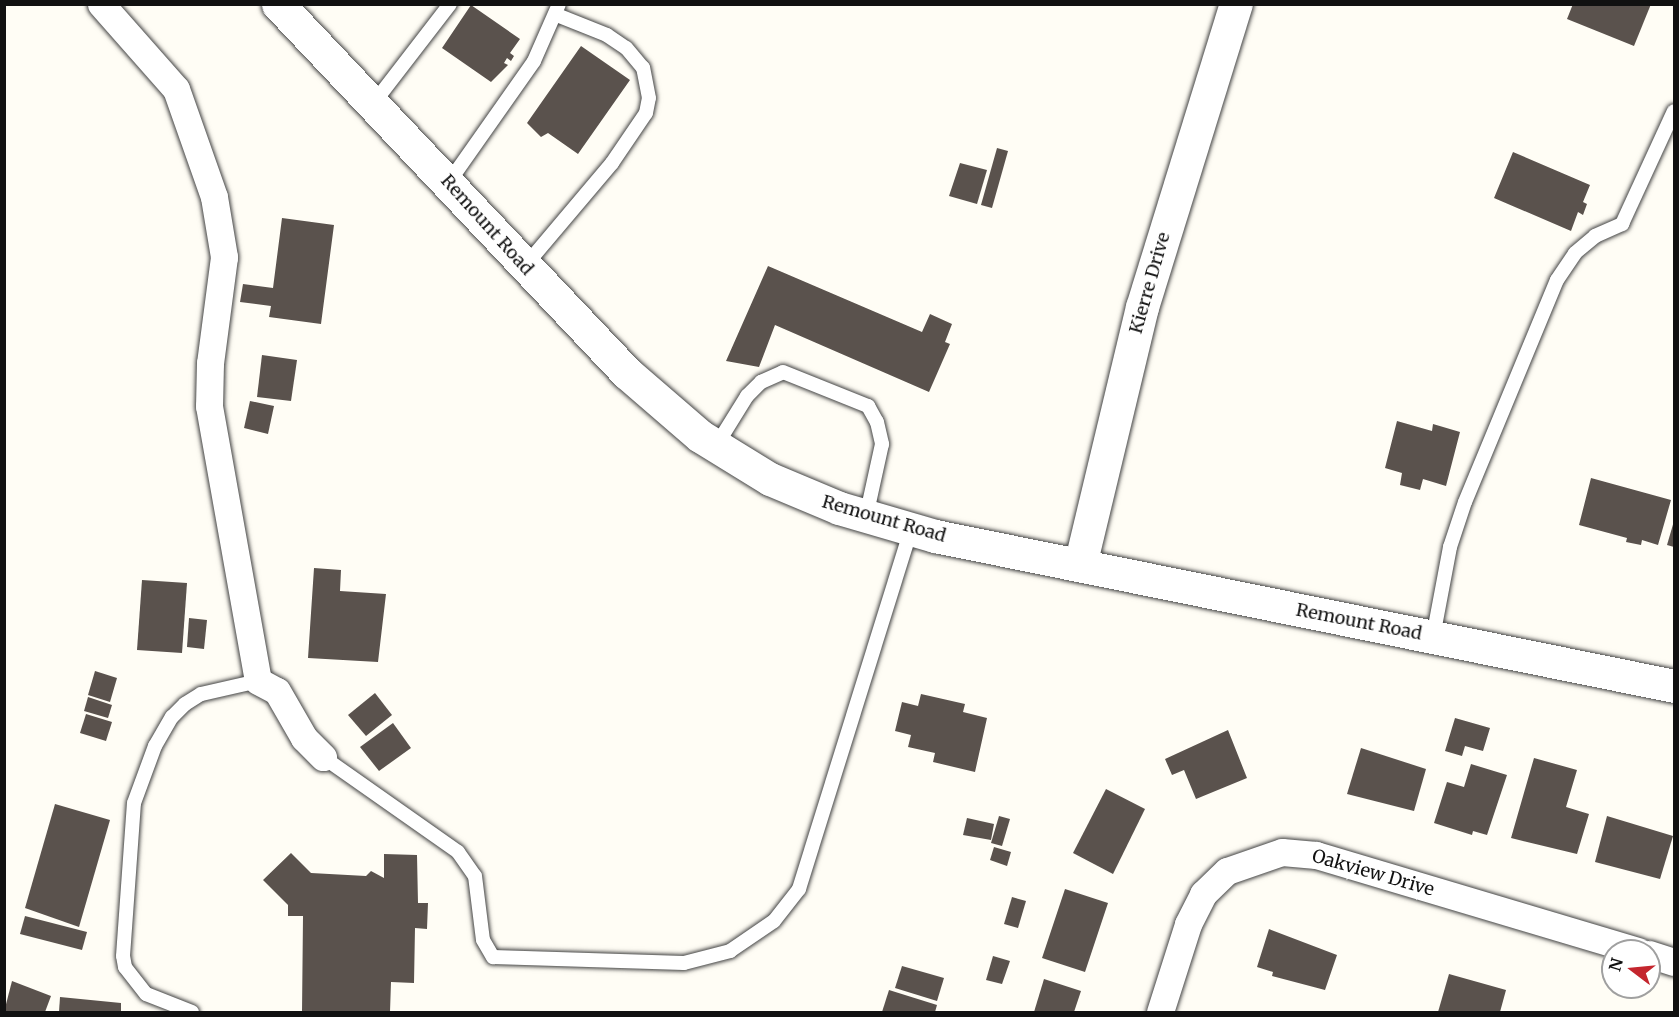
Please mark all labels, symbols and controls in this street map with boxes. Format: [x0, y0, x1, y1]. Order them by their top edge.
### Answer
street label: Remount Road [436, 170, 538, 280]
street label: Kierre Drive [1125, 230, 1175, 336]
street label: Remount Road [820, 491, 948, 547]
street label: Remount Road [1294, 599, 1424, 645]
street label: Oakview Drive [1310, 845, 1436, 901]
north arrow [1601, 939, 1661, 999]
text: N [1604, 956, 1627, 973]

